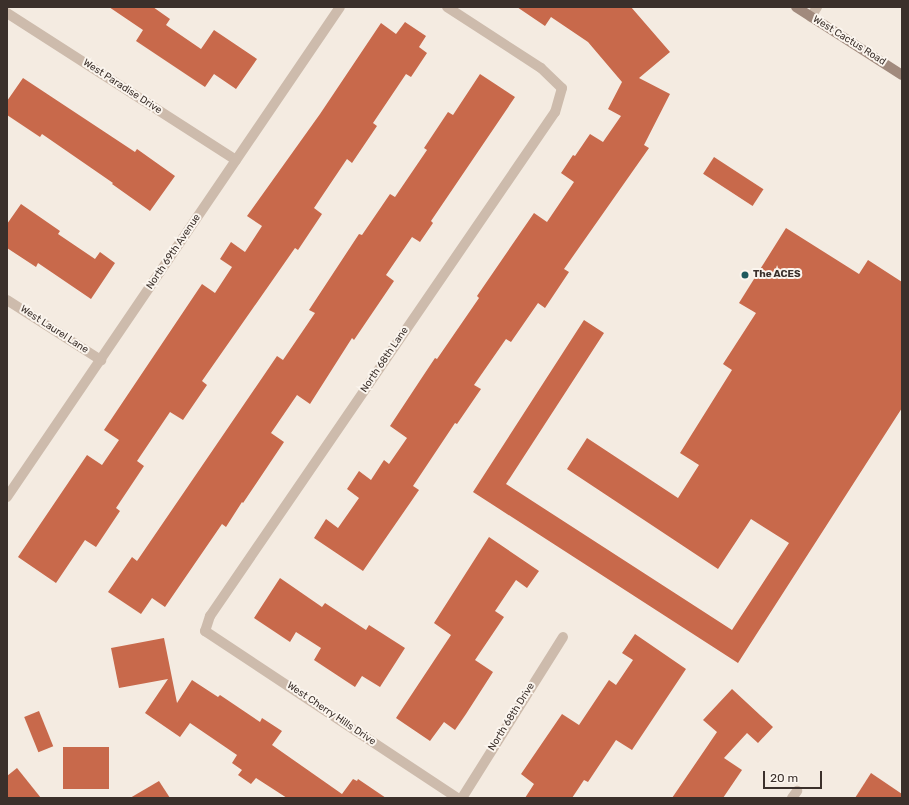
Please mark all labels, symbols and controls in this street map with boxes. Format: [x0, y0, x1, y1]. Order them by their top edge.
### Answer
street label: West Cactus Road [810, 14, 888, 68]
street label: West Paradise Drive [80, 57, 164, 117]
street label: North 69th Avenue [144, 212, 204, 292]
place label: The ACES [753, 269, 801, 281]
marker: The ACES [740, 270, 750, 280]
street label: West Laurel Lane [18, 303, 90, 357]
street label: North 68th Lane [359, 325, 411, 395]
street label: West Cherry Hills Drive [284, 680, 378, 748]
street label: North 68th Drive [486, 681, 538, 753]
scale bar [765, 763, 824, 789]
text: 20 m [770, 771, 798, 785]

